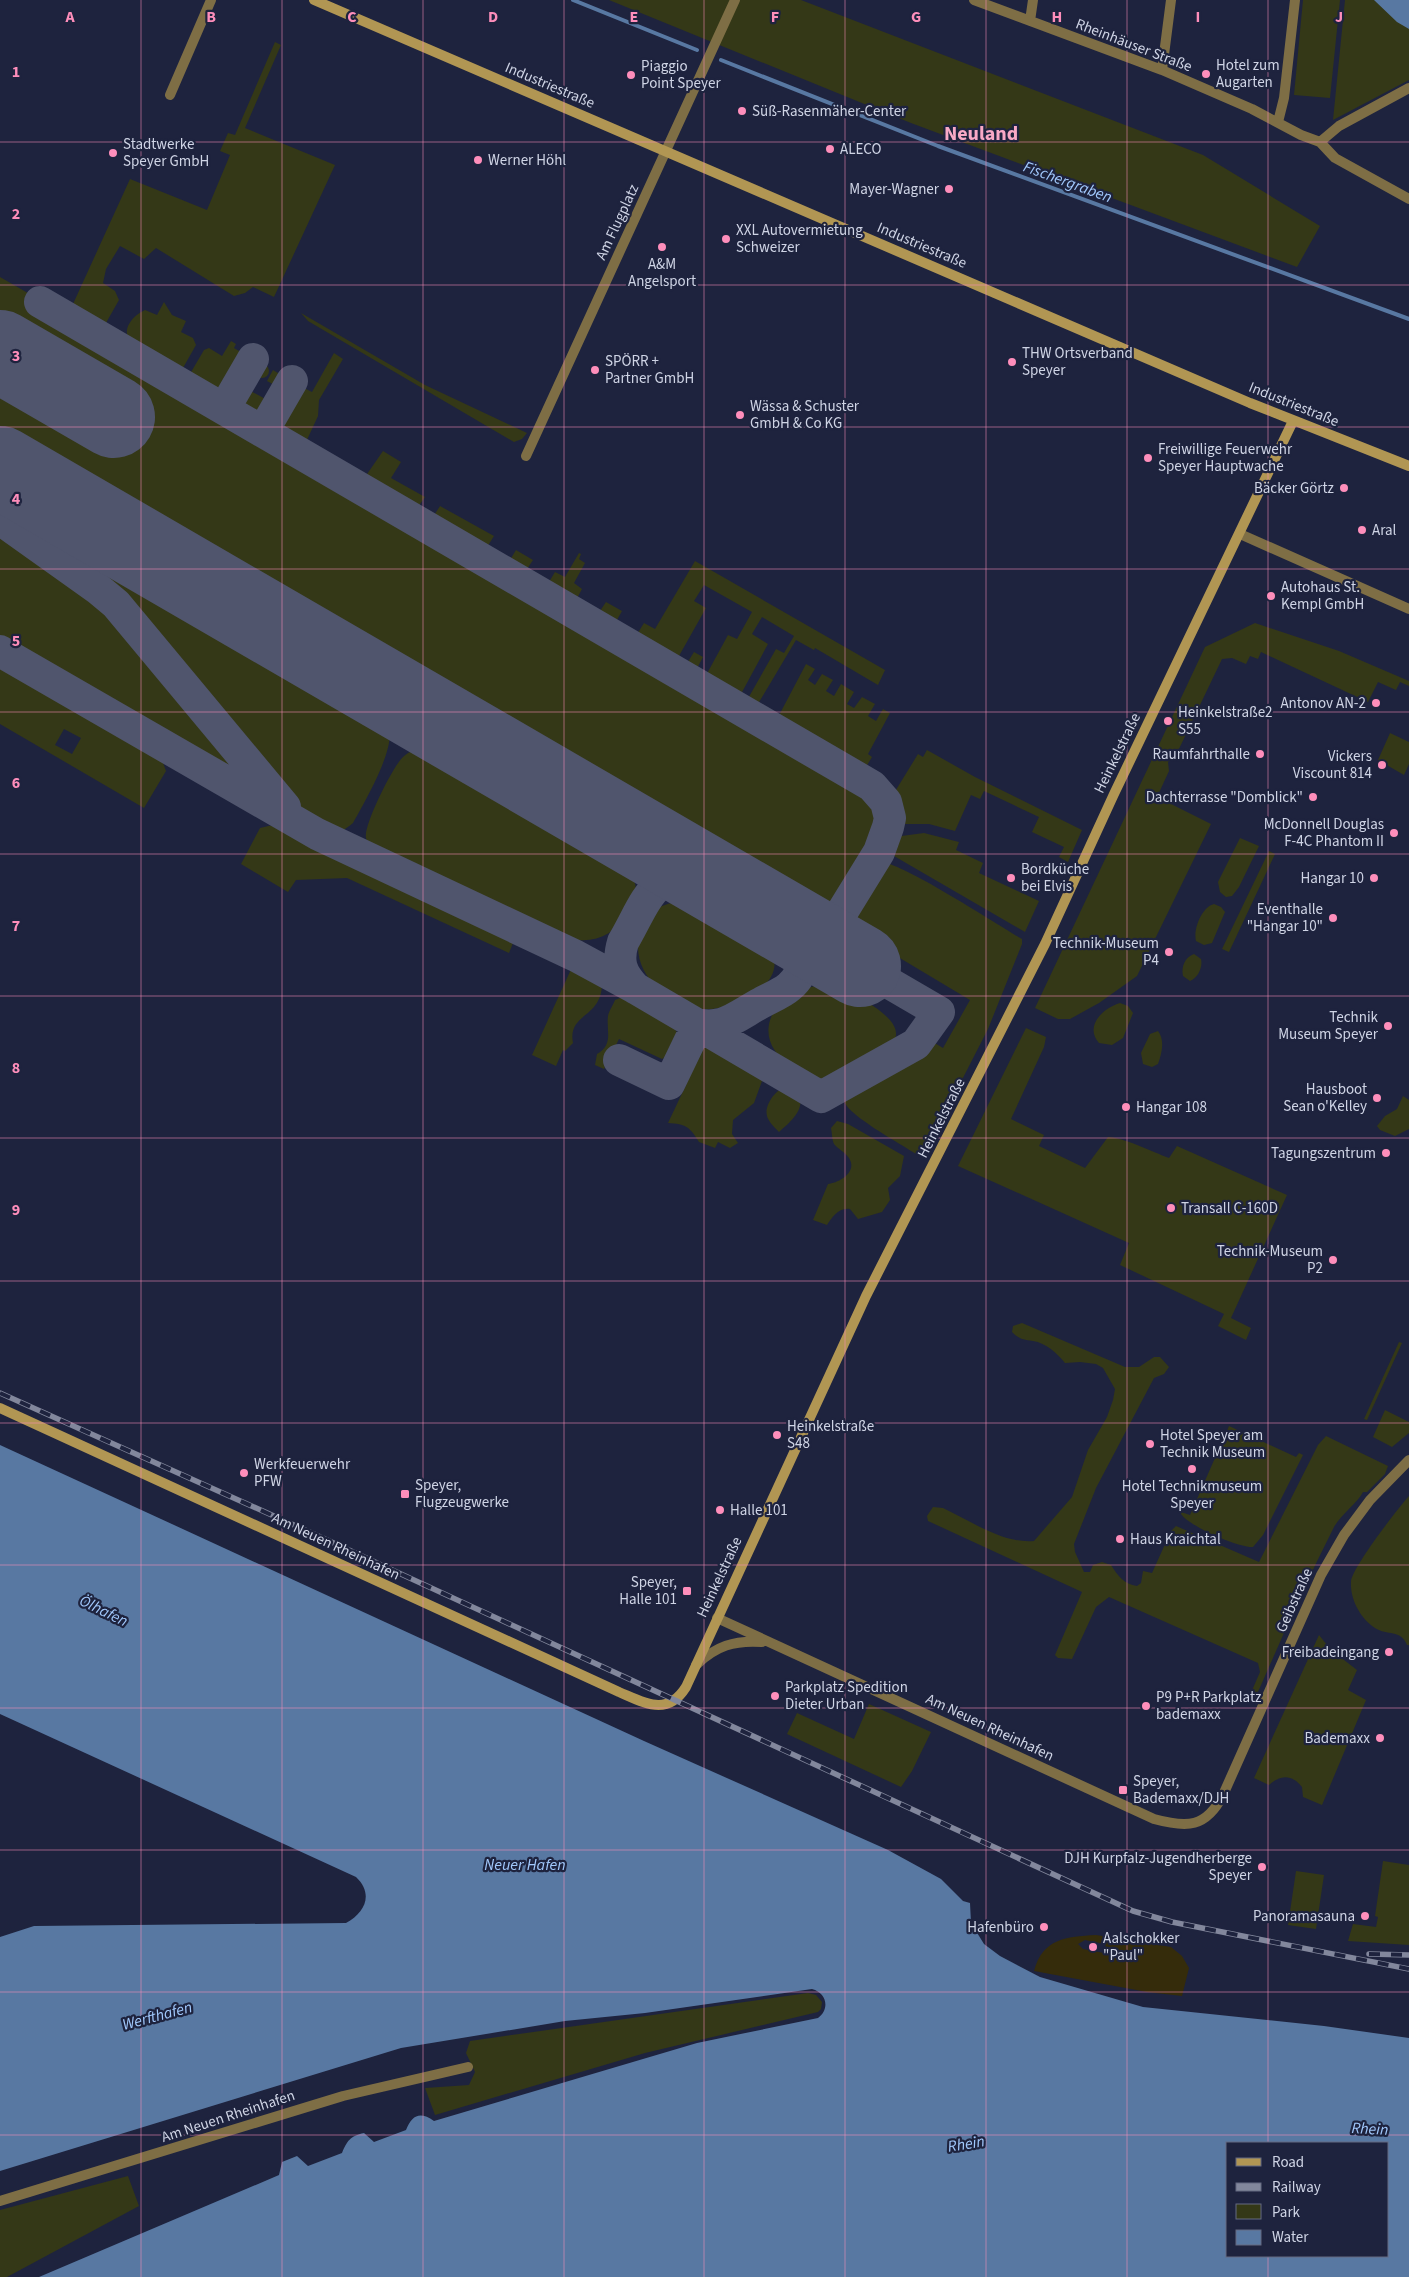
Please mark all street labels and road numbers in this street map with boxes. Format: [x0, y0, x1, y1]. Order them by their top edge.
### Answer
street label: Rheinhäuser Straße [1073, 14, 1195, 77]
street label: Industriestraße [502, 57, 598, 114]
street label: Am Flugplatz [591, 181, 644, 264]
street label: Industriestraße [874, 217, 970, 274]
street label: Industriestraße [1246, 377, 1342, 432]
street label: Heinkelstraße [1089, 709, 1146, 797]
street label: Heinkelstraße [912, 1075, 971, 1162]
street label: Am Neuen Rheinhafen [268, 1508, 403, 1585]
street label: Heinkelstraße [692, 1533, 747, 1621]
street label: Geibstraße [1271, 1565, 1318, 1636]
street label: Am Neuen Rheinhafen [922, 1689, 1057, 1766]
street label: Am Neuen Rheinhafen [159, 2085, 298, 2148]

